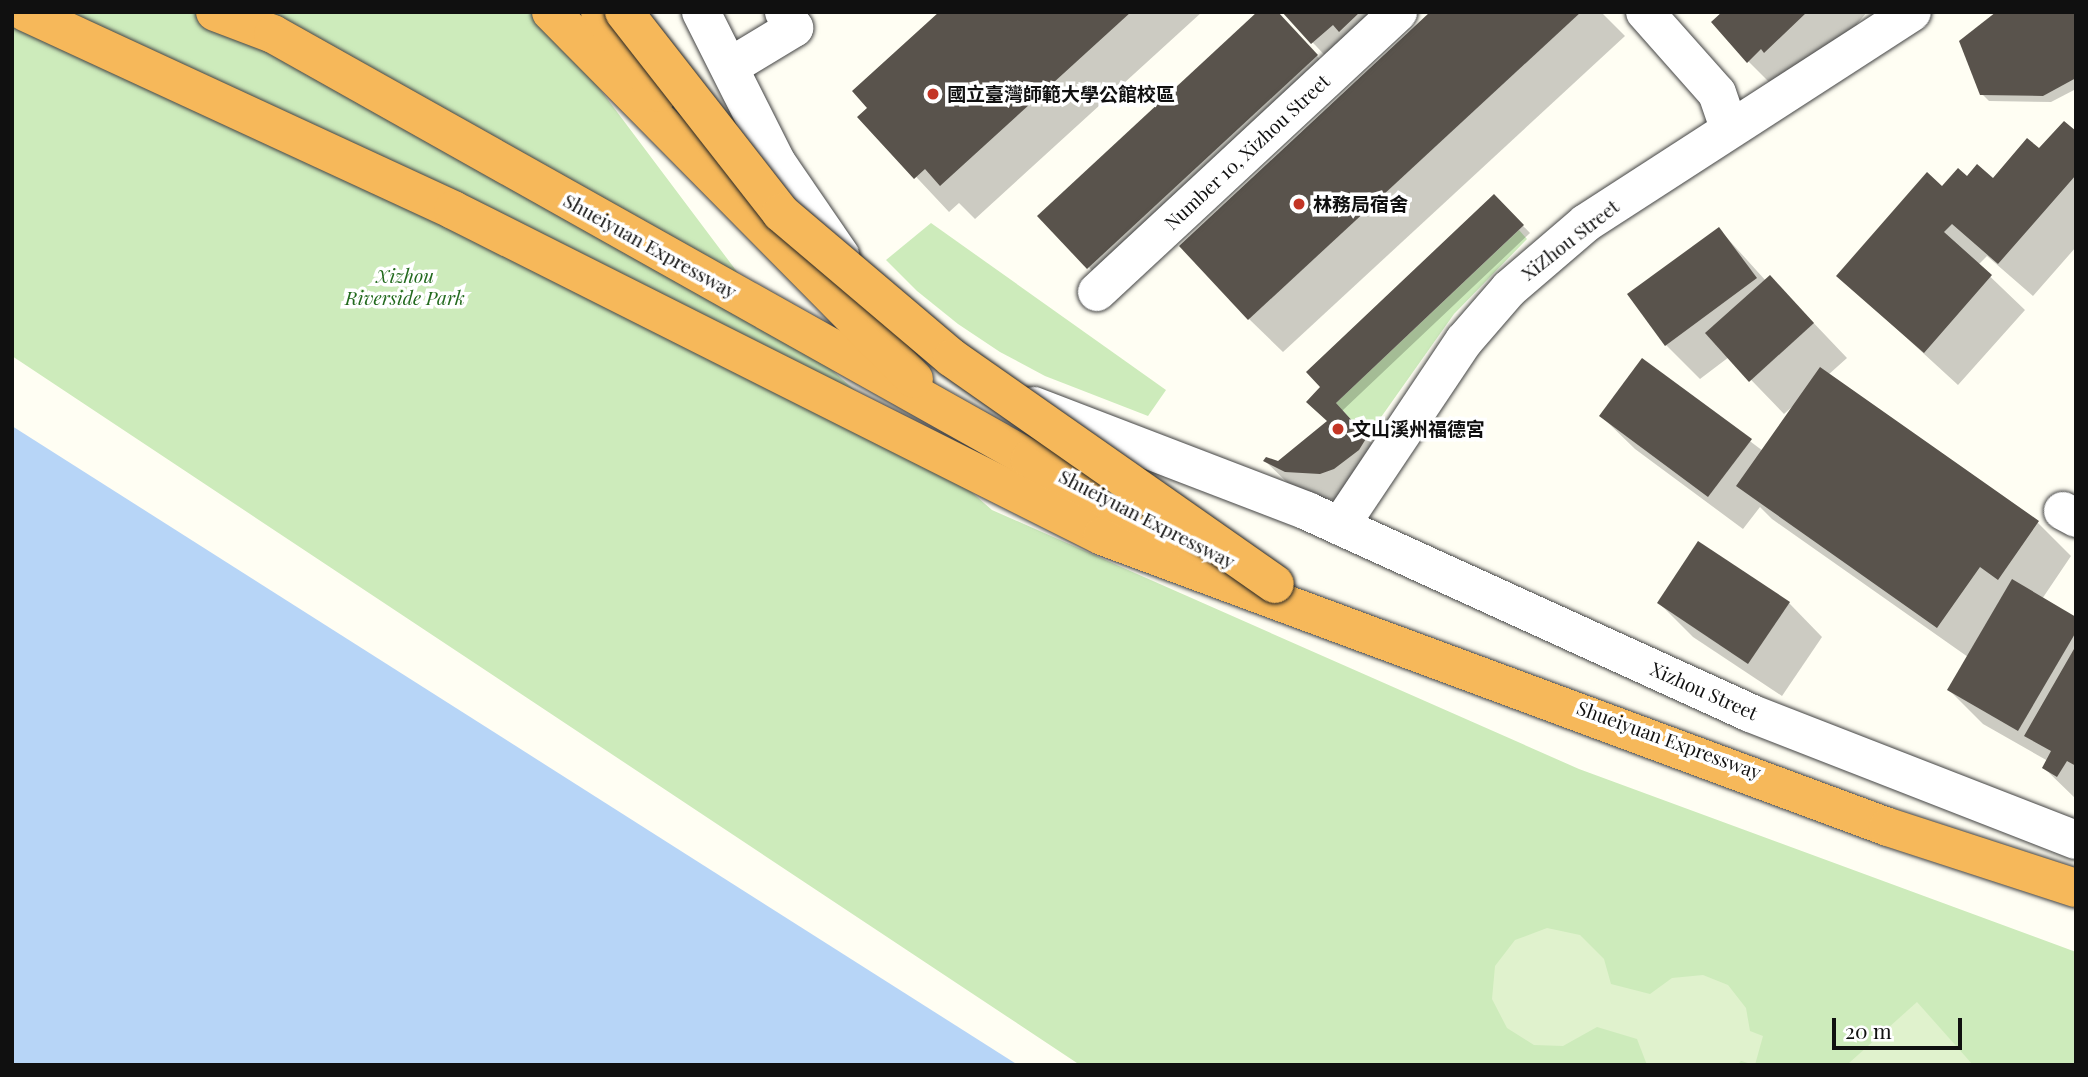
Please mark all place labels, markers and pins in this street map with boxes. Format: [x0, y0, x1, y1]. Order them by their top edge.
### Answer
place label: 國立臺灣師範大學公館校區 [947, 83, 1175, 105]
marker: 國立臺灣師範大學公館校區 [925, 86, 941, 102]
place label: 林務局宿舍 [1313, 193, 1408, 215]
marker: 林務局宿舍 [1291, 196, 1307, 212]
place label: 文山溪州福德宮 [1352, 418, 1485, 440]
marker: 文山溪州福德宮 [1330, 421, 1346, 437]

